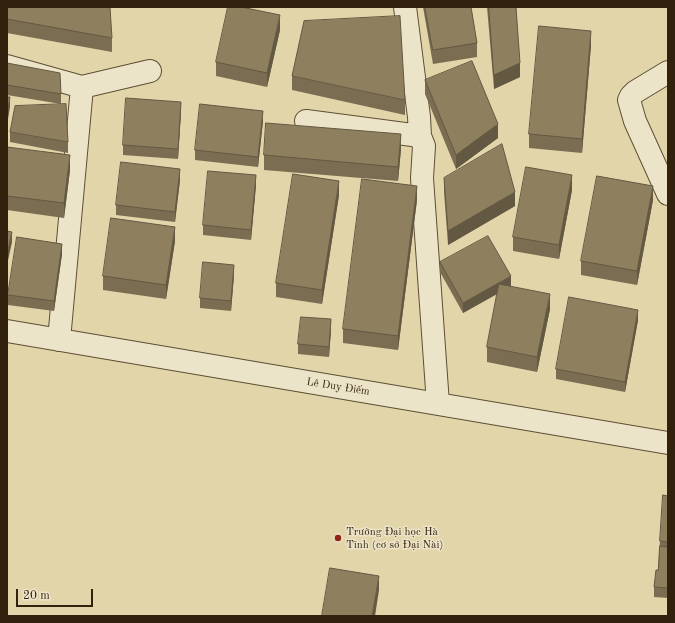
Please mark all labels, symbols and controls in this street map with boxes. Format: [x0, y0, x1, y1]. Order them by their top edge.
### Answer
street label: Lê Duy Điếm [305, 375, 371, 399]
place label: Trường Đại học Hà Tĩnh (cơ sở Đại Nài) [346, 525, 443, 551]
marker: Trường Đại học Hà Tĩnh (cơ sở Đại Nài) [333, 533, 343, 543]
scale bar [18, 581, 95, 607]
text: 20 m [23, 590, 50, 602]

